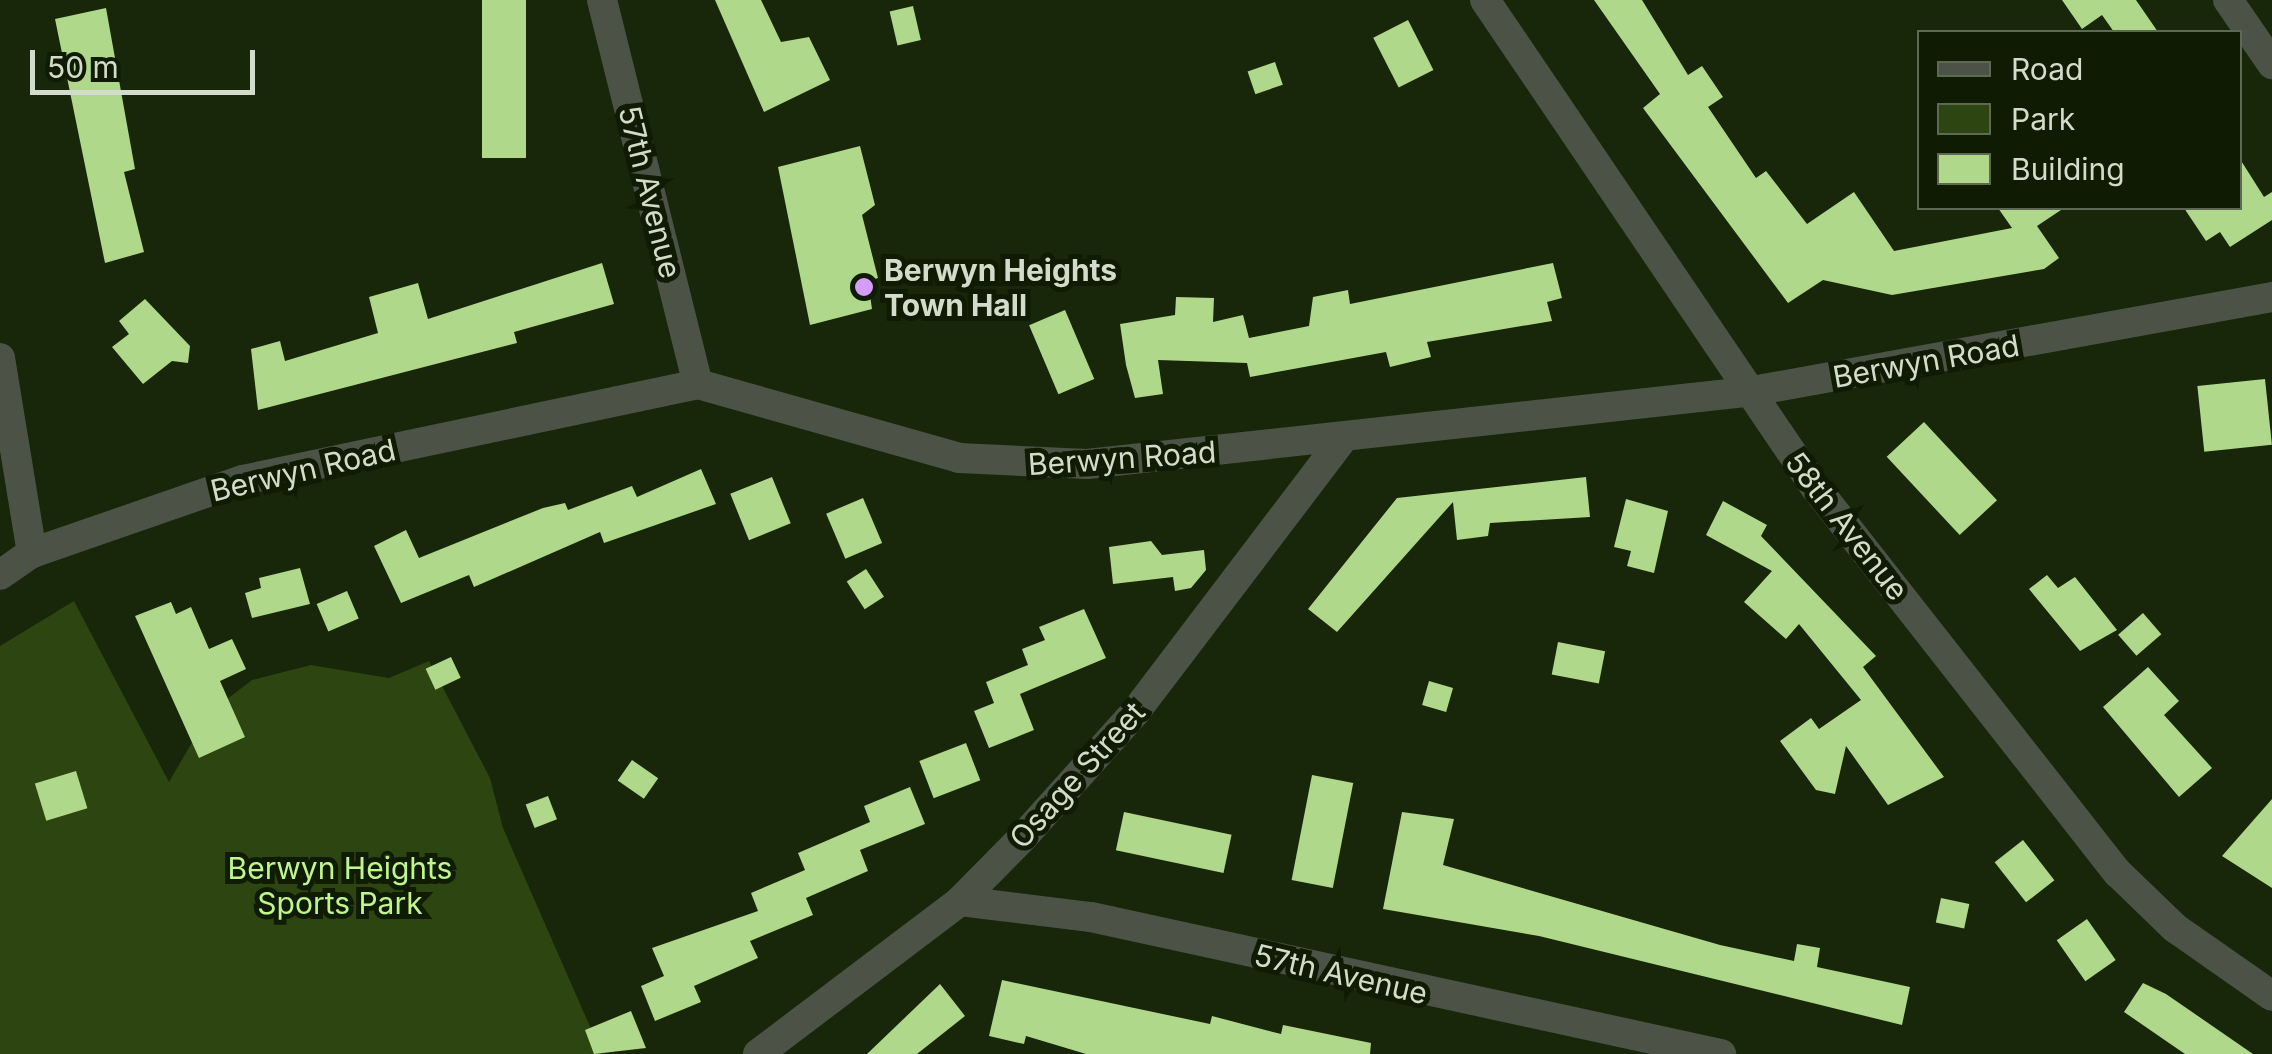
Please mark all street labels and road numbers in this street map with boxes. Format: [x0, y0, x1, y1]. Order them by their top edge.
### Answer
street label: 57th Avenue [611, 102, 689, 282]
street label: Berwyn Road [1830, 327, 2022, 395]
street label: Berwyn Road [207, 431, 399, 509]
street label: Berwyn Road [1027, 433, 1217, 483]
street label: 58th Avenue [1778, 445, 1916, 607]
street label: Osage Street [1002, 694, 1152, 856]
street label: 57th Avenue [1251, 937, 1431, 1011]

